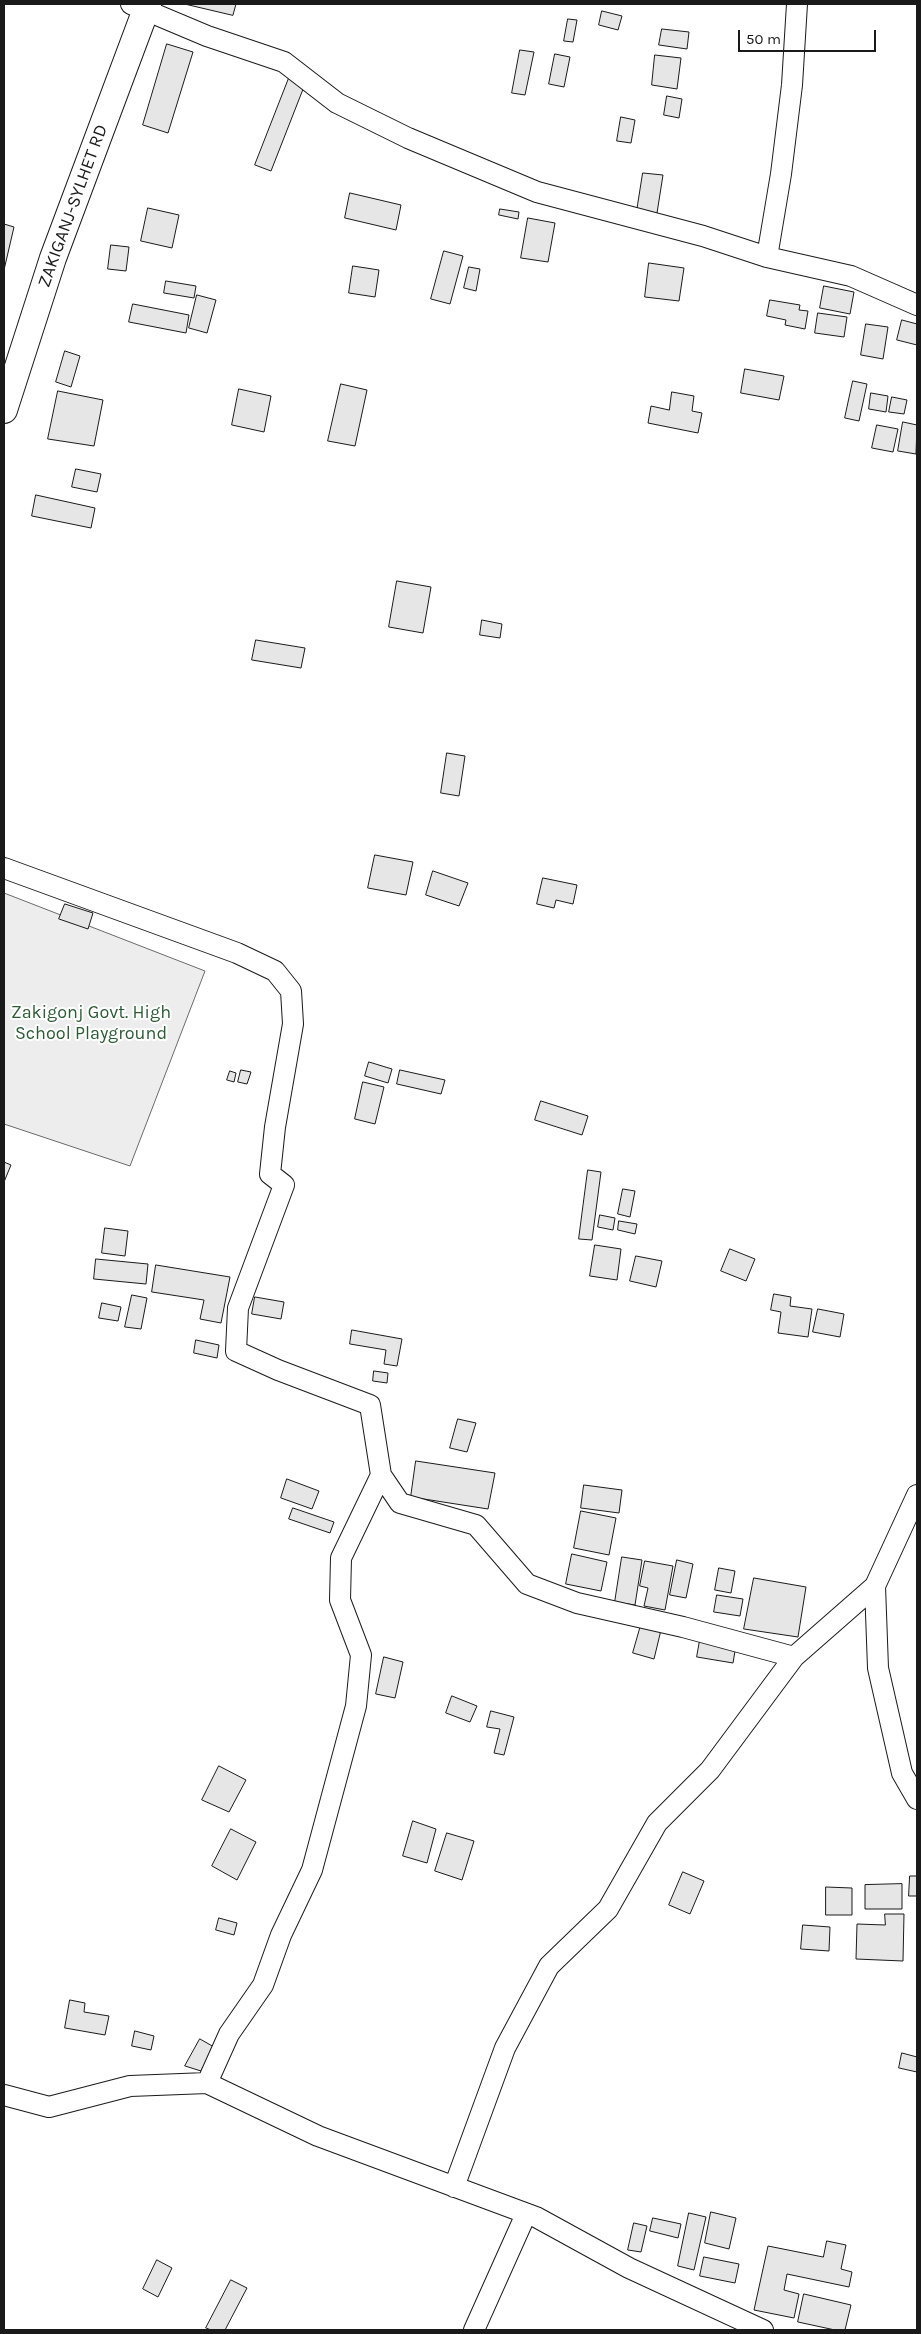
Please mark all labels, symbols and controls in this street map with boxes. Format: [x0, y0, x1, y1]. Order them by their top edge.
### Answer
scale bar [741, 20, 878, 52]
text: 50 m [746, 30, 781, 48]
street label: ZAKIGANJ-SYLHET RD [33, 122, 113, 290]
park label: Zakigonj Govt. High School Playground [11, 1002, 171, 1044]

